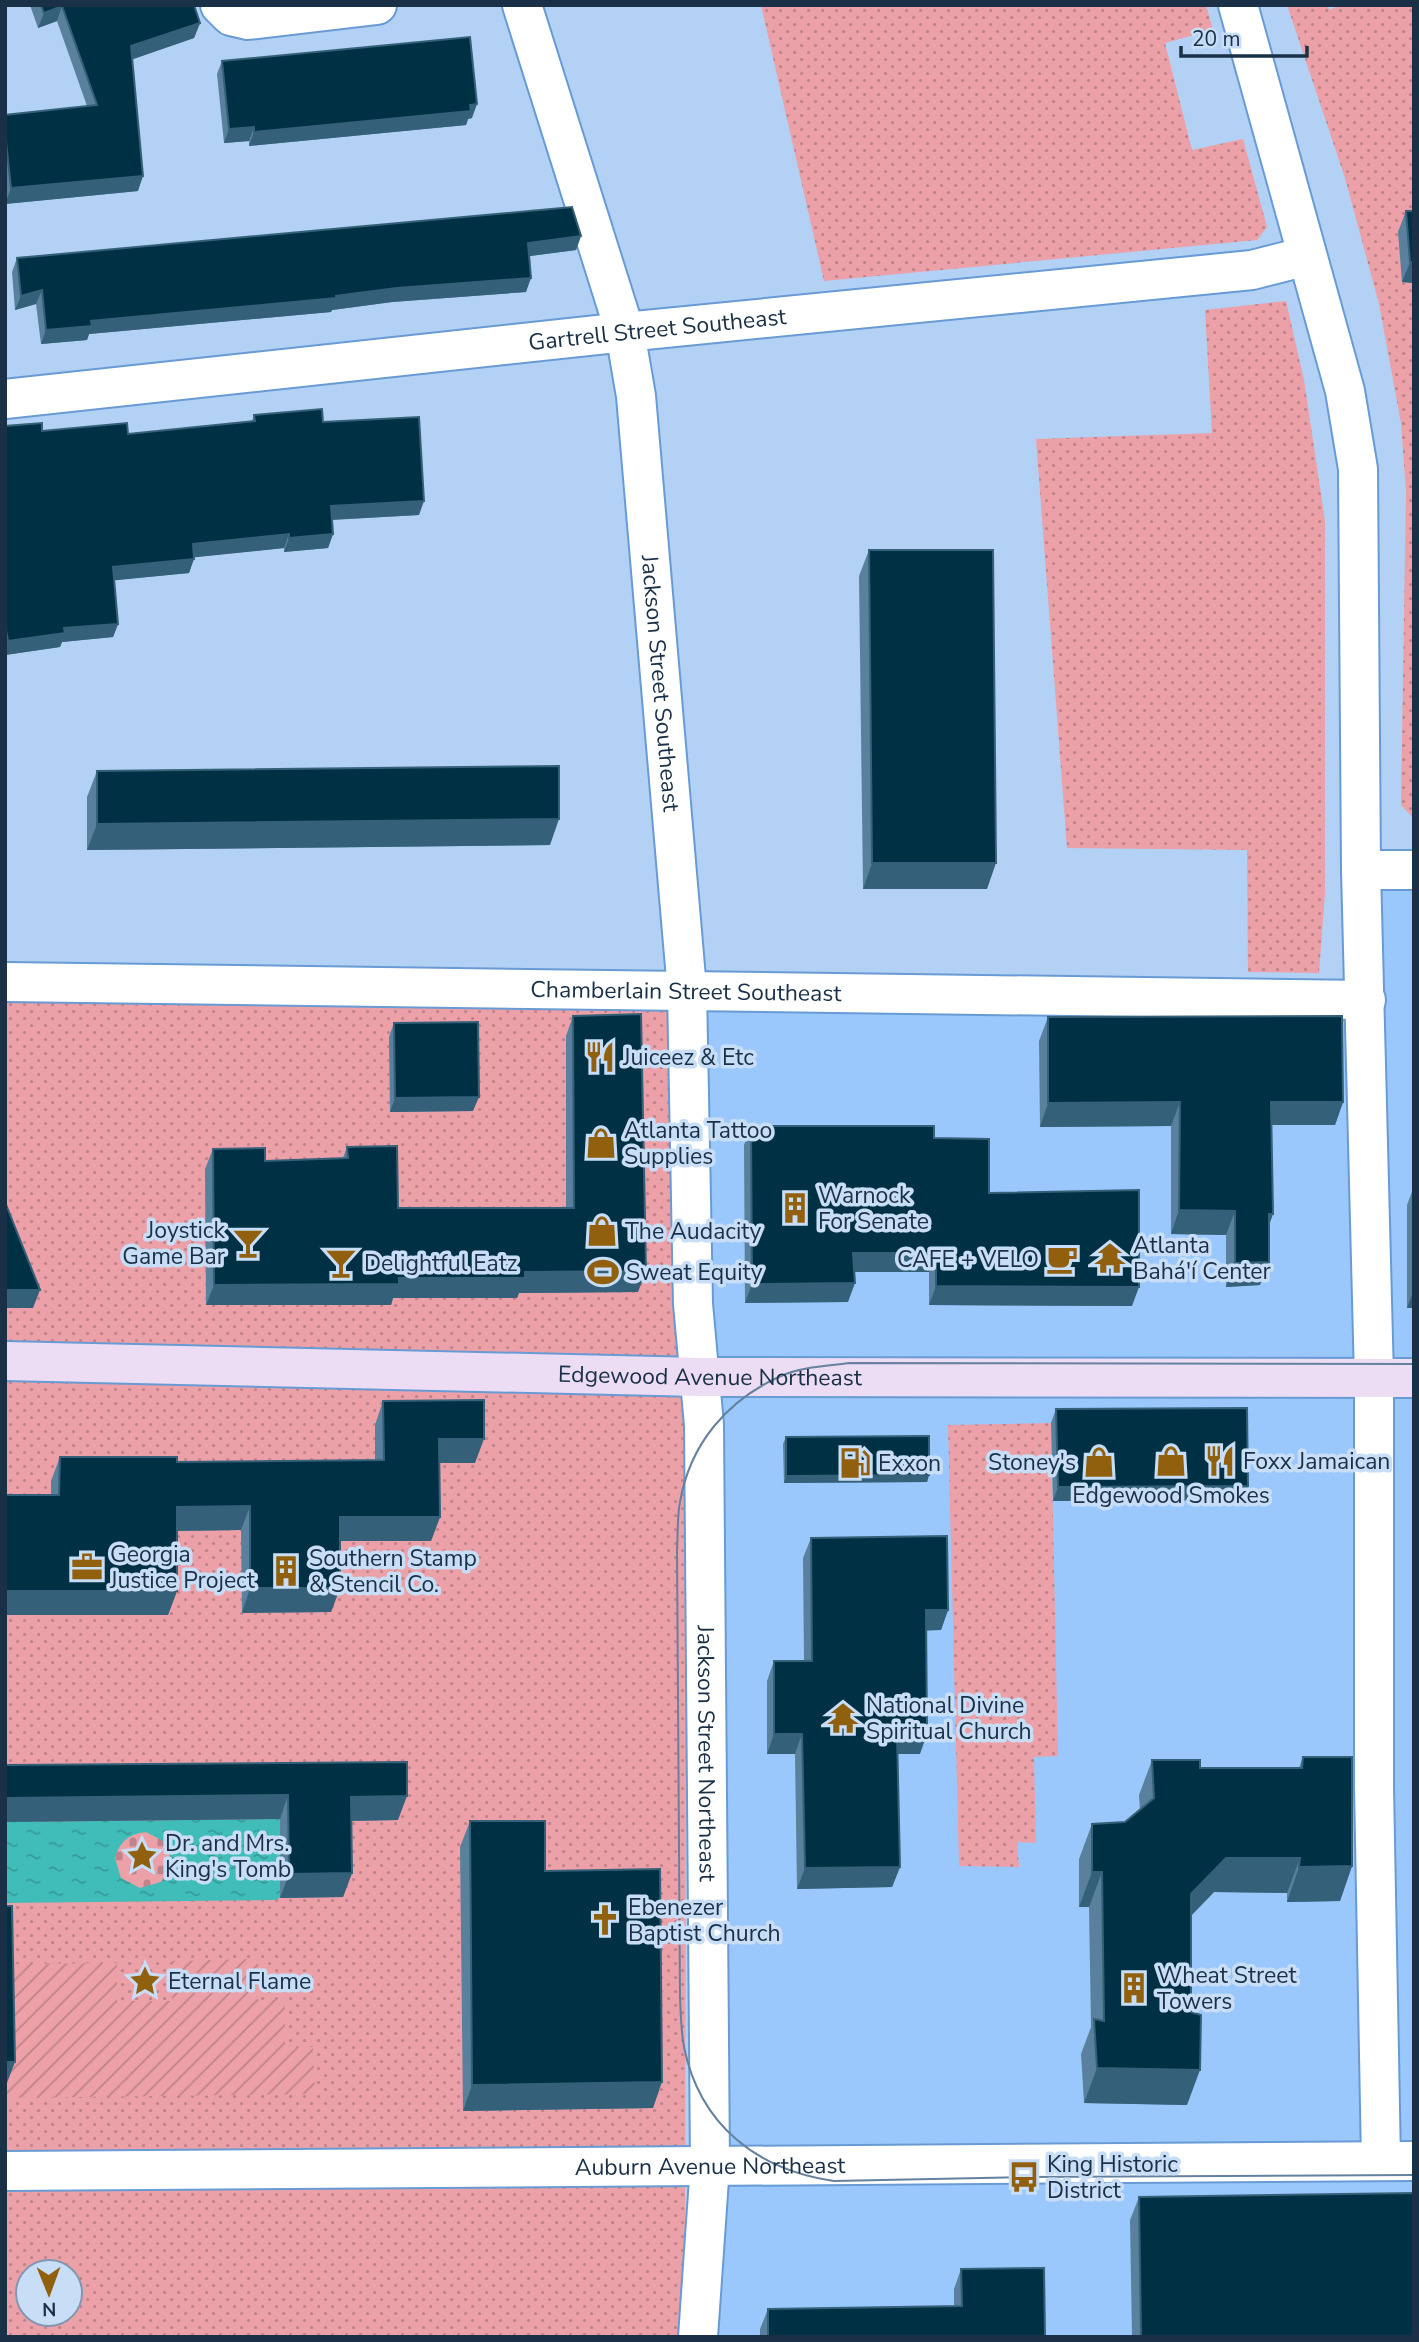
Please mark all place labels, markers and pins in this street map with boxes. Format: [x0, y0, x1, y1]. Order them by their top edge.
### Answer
restaurant icon: Juiceez & Etc [583, 1040, 617, 1074]
place label: Juiceez & Etc [622, 1042, 754, 1073]
place label: Atlanta Tattoo Supplies [624, 1115, 772, 1172]
shop icon: Atlanta Tattoo Supplies [584, 1126, 618, 1160]
place label: Warnock For Senate [818, 1180, 929, 1237]
building icon: Warnock For Senate [778, 1191, 812, 1225]
shop icon: The Audacity [585, 1214, 619, 1248]
place label: Joystick Game Bar [122, 1215, 226, 1272]
place label: The Audacity [625, 1216, 762, 1247]
bar icon: Joystick Game Bar [231, 1226, 265, 1260]
place label: Atlanta Bahá'í Center [1133, 1230, 1271, 1287]
temple icon: Atlanta Bahá'í Center [1093, 1241, 1127, 1275]
cafe icon: CAFE + VELO [1045, 1242, 1079, 1276]
place label: CAFE + VELO [897, 1244, 1039, 1275]
bar icon: Delightful Eatz [324, 1246, 358, 1280]
place label: Delightful Eatz [364, 1248, 518, 1279]
sports icon: Sweat Equity [586, 1255, 620, 1289]
place label: Sweat Equity [626, 1257, 763, 1288]
shop icon: Edgewood Smokes [1154, 1444, 1188, 1478]
restaurant icon: Foxx Jamaican [1203, 1444, 1237, 1478]
shop icon: Stoney's [1082, 1445, 1116, 1479]
fuel station icon: Exxon [838, 1446, 872, 1480]
place label: Foxx Jamaican [1243, 1446, 1390, 1477]
place label: Stoney's [988, 1447, 1076, 1478]
place label: Exxon [878, 1448, 941, 1479]
place label: Edgewood Smokes [1072, 1480, 1270, 1511]
place label: Georgia Justice Project [109, 1539, 256, 1596]
place label: Southern Stamp & Stencil Co. [309, 1543, 477, 1600]
office icon: Georgia Justice Project [70, 1550, 104, 1584]
building icon: Southern Stamp & Stencil Co. [269, 1554, 303, 1588]
place label: National Divine Spiritual Church [866, 1690, 1032, 1747]
temple icon: National Divine Spiritual Church [826, 1701, 860, 1735]
place label: Dr. and Mrs. King's Tomb [165, 1828, 291, 1885]
place icon: Dr. and Mrs. King's Tomb [125, 1839, 159, 1873]
place label: Ebenezer Baptist Church [628, 1892, 781, 1949]
church icon: Ebenezer Baptist Church [588, 1903, 622, 1937]
place label: Wheat Street Towers [1157, 1960, 1297, 2017]
place icon: Eternal Flame [128, 1964, 162, 1998]
place label: Eternal Flame [168, 1966, 311, 1997]
building icon: Wheat Street Towers [1117, 1971, 1151, 2005]
place label: King Historic District [1047, 2149, 1178, 2206]
bus stop icon: King Historic District [1007, 2160, 1041, 2194]

